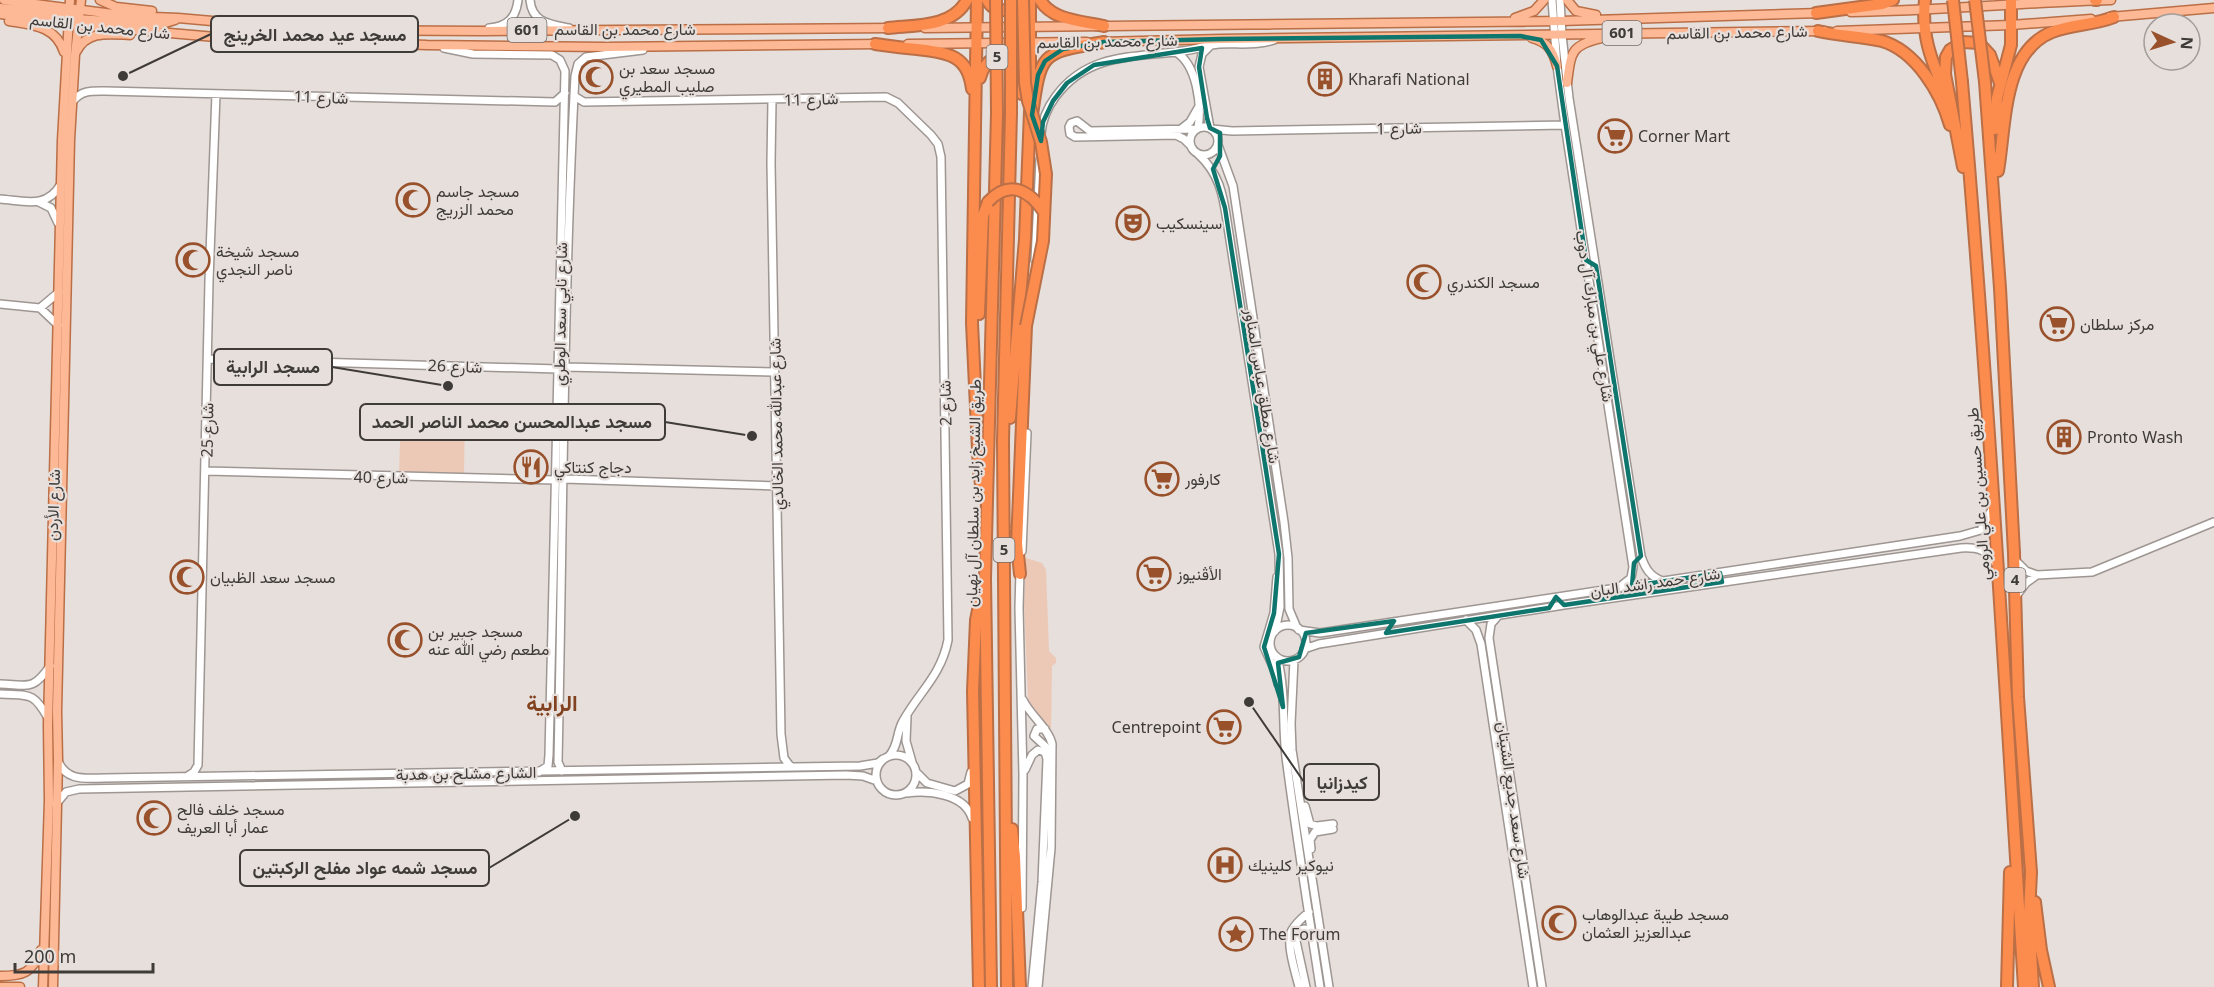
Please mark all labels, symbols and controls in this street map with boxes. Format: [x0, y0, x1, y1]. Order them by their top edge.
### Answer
street label: شارع محمد بن القاسم [28, 8, 171, 45]
north arrow [2142, 12, 2202, 72]
callout: مسجد عيد محمد الخرينج [211, 16, 418, 52]
road number: 601 [508, 18, 546, 42]
street label: شارع محمد بن القاسم [554, 18, 696, 41]
street label: شارع محمد بن القاسم [1666, 20, 1808, 45]
road number: 601 [1602, 21, 1642, 45]
text: مسجد عيد محمد الخرينج [224, 22, 407, 47]
street label: شارع محمد بن القاسم [1036, 29, 1178, 54]
text: N [2176, 36, 2198, 50]
road number: 5 [986, 45, 1008, 69]
place label: مسجد سعد بن صليب المطيري [619, 57, 715, 100]
mosque icon: مسجد سعد بن صليب المطيري [578, 59, 614, 95]
building icon: Kharafi National [1307, 61, 1343, 97]
place label: Kharafi National [1348, 68, 1470, 90]
street label: شارع 11 [293, 85, 349, 110]
street label: شارع 11 [783, 87, 839, 112]
street label: شارع 1 [1376, 117, 1422, 140]
supermarket icon: Corner Mart [1597, 118, 1633, 154]
place label: Corner Mart [1638, 125, 1730, 147]
place label: مسجد جاسم محمد الزريج [436, 180, 519, 221]
mosque icon: مسجد جاسم محمد الزريج [395, 182, 431, 218]
theatre icon: سينسكيب [1115, 205, 1151, 241]
place label: سينسكيب [1156, 212, 1222, 234]
street label: شارع علي بن مبارك آل دوب [1568, 229, 1619, 404]
place label: مسجد شيخة ناصر النجدي [216, 240, 299, 283]
mosque icon: مسجد شيخة ناصر النجدي [175, 242, 211, 278]
street label: شارع نابي سعد الوطري [548, 242, 575, 386]
mosque icon: مسجد الكندري [1406, 264, 1442, 300]
place label: مسجد الكندري [1447, 271, 1540, 296]
street label: شارع مطلق عباس المناور [1239, 306, 1286, 465]
supermarket icon: مركز سلطان [2039, 306, 2075, 342]
place label: مركز سلطان [2080, 313, 2154, 335]
street label: شارع عبدالله محمد الخالدي [763, 338, 792, 510]
callout: مسجد الرابية [214, 349, 332, 385]
text: مسجد الرابية [226, 354, 320, 378]
street label: شارع 26 [427, 354, 483, 379]
street label: طريق الشيخ زايد بن سلطان آل نهيان [960, 379, 987, 607]
street label: شارع 2 [934, 380, 957, 426]
street label: شارع 25 [196, 402, 219, 458]
callout: مسجد عبدالمحسن محمد الناصر الحمد [360, 404, 665, 440]
street label: طريق حسين بن علي الرومي [1961, 407, 1998, 581]
text: مسجد عبدالمحسن محمد الناصر الحمد [372, 409, 652, 433]
building icon: Pronto Wash [2046, 419, 2082, 455]
place label: Pronto Wash [2087, 426, 2183, 448]
restaurant icon: دجاج كنتاكي [513, 449, 549, 485]
place label: دجاج كنتاكي [554, 456, 632, 481]
supermarket icon: كارفور [1144, 461, 1180, 497]
street label: شارع 40 [353, 466, 409, 489]
place label: كارفور [1184, 468, 1221, 490]
street label: شارع الأردن [41, 469, 66, 541]
road number: 5 [994, 538, 1014, 562]
supermarket icon: الأڤنيوز [1136, 556, 1172, 592]
mosque icon: مسجد سعد الظبيان [169, 559, 205, 595]
street label: شارع حمد راشد البان [1589, 562, 1722, 603]
place label: الأڤنيوز [1176, 563, 1222, 585]
place label: مسجد سعد الظبيان [210, 566, 336, 588]
road number: 4 [2004, 568, 2026, 592]
place label: مسجد جبير بن مطعم رضي الله عنه [428, 620, 549, 663]
mosque icon: مسجد جبير بن مطعم رضي الله عنه [387, 622, 423, 658]
district label: الرابية [526, 687, 578, 717]
supermarket icon: Centrepoint [1206, 709, 1242, 745]
place label: Centrepoint [1112, 716, 1201, 738]
street label: شارع سعد جديع الشيتان [1491, 720, 1536, 880]
street label: الشارع مشلح بن هدبة [395, 761, 537, 786]
callout: كيدزانيا [1304, 764, 1379, 800]
text: كيدزانيا [1316, 770, 1368, 794]
place label: مسجد خلف فالح عمار أبا العريف [177, 798, 285, 838]
mosque icon: مسجد خلف فالح عمار أبا العريف [136, 800, 172, 836]
hospital icon: نيوكير كلينيك [1207, 847, 1243, 883]
callout: مسجد شمه عواد مفلح الركبتين [240, 850, 489, 886]
place label: نيوكير كلينيك [1248, 854, 1334, 876]
text: مسجد شمه عواد مفلح الركبتين [252, 855, 478, 880]
place label: مسجد طيبة عبدالوهاب عبدالعزيز العثمان [1582, 903, 1729, 943]
mosque icon: مسجد طيبة عبدالوهاب عبدالعزيز العثمان [1541, 905, 1577, 941]
place icon: The Forum [1218, 916, 1254, 952]
place label: The Forum [1259, 923, 1340, 945]
scale bar [15, 936, 153, 974]
text: 200 m [24, 944, 76, 968]

